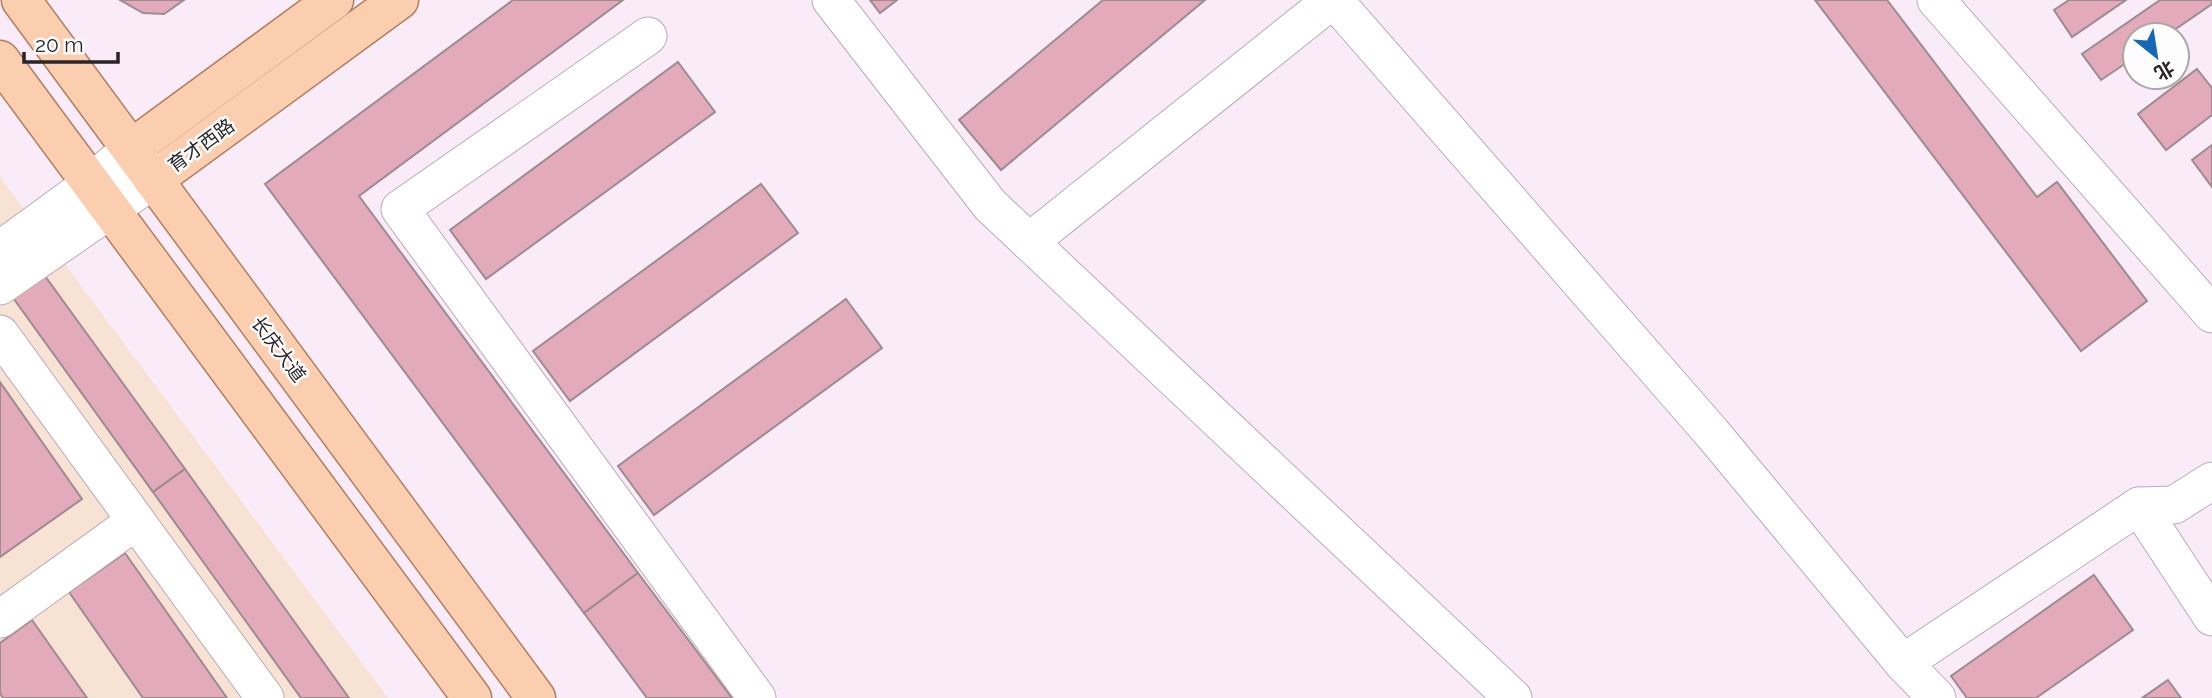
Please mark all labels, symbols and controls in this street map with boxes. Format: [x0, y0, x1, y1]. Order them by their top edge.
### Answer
scale bar [24, 21, 119, 65]
north arrow [2121, 21, 2191, 91]
text: 20 m [35, 32, 83, 57]
text: 北 [2151, 56, 2178, 85]
street label: 育才西路 [164, 114, 238, 176]
street label: 长庆大道 [247, 312, 311, 386]

